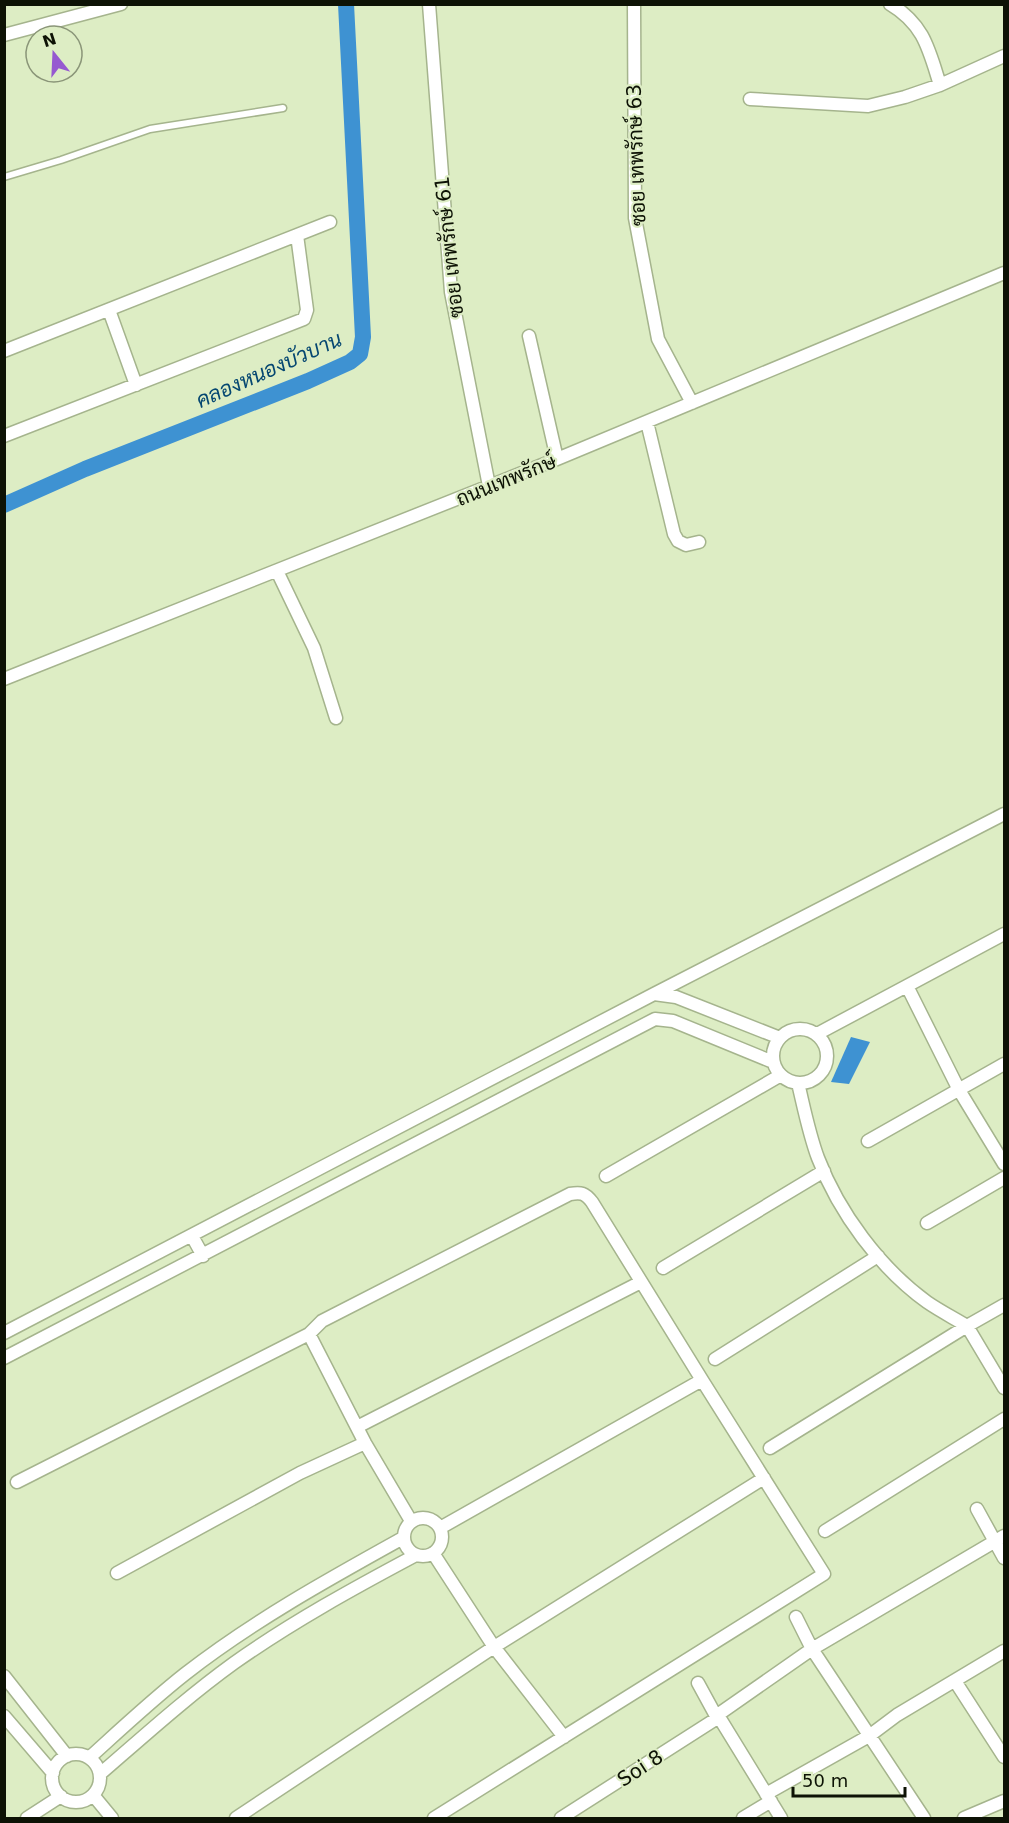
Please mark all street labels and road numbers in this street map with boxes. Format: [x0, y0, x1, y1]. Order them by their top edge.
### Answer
street label: ซอย เทพรักษ์ 63 [620, 84, 650, 227]
street label: ซอย เทพรักษ์ 61 [428, 175, 468, 319]
street label: ถนนเทพรักษ์ [452, 447, 560, 511]
street label: Soi 8 [613, 1744, 667, 1792]

